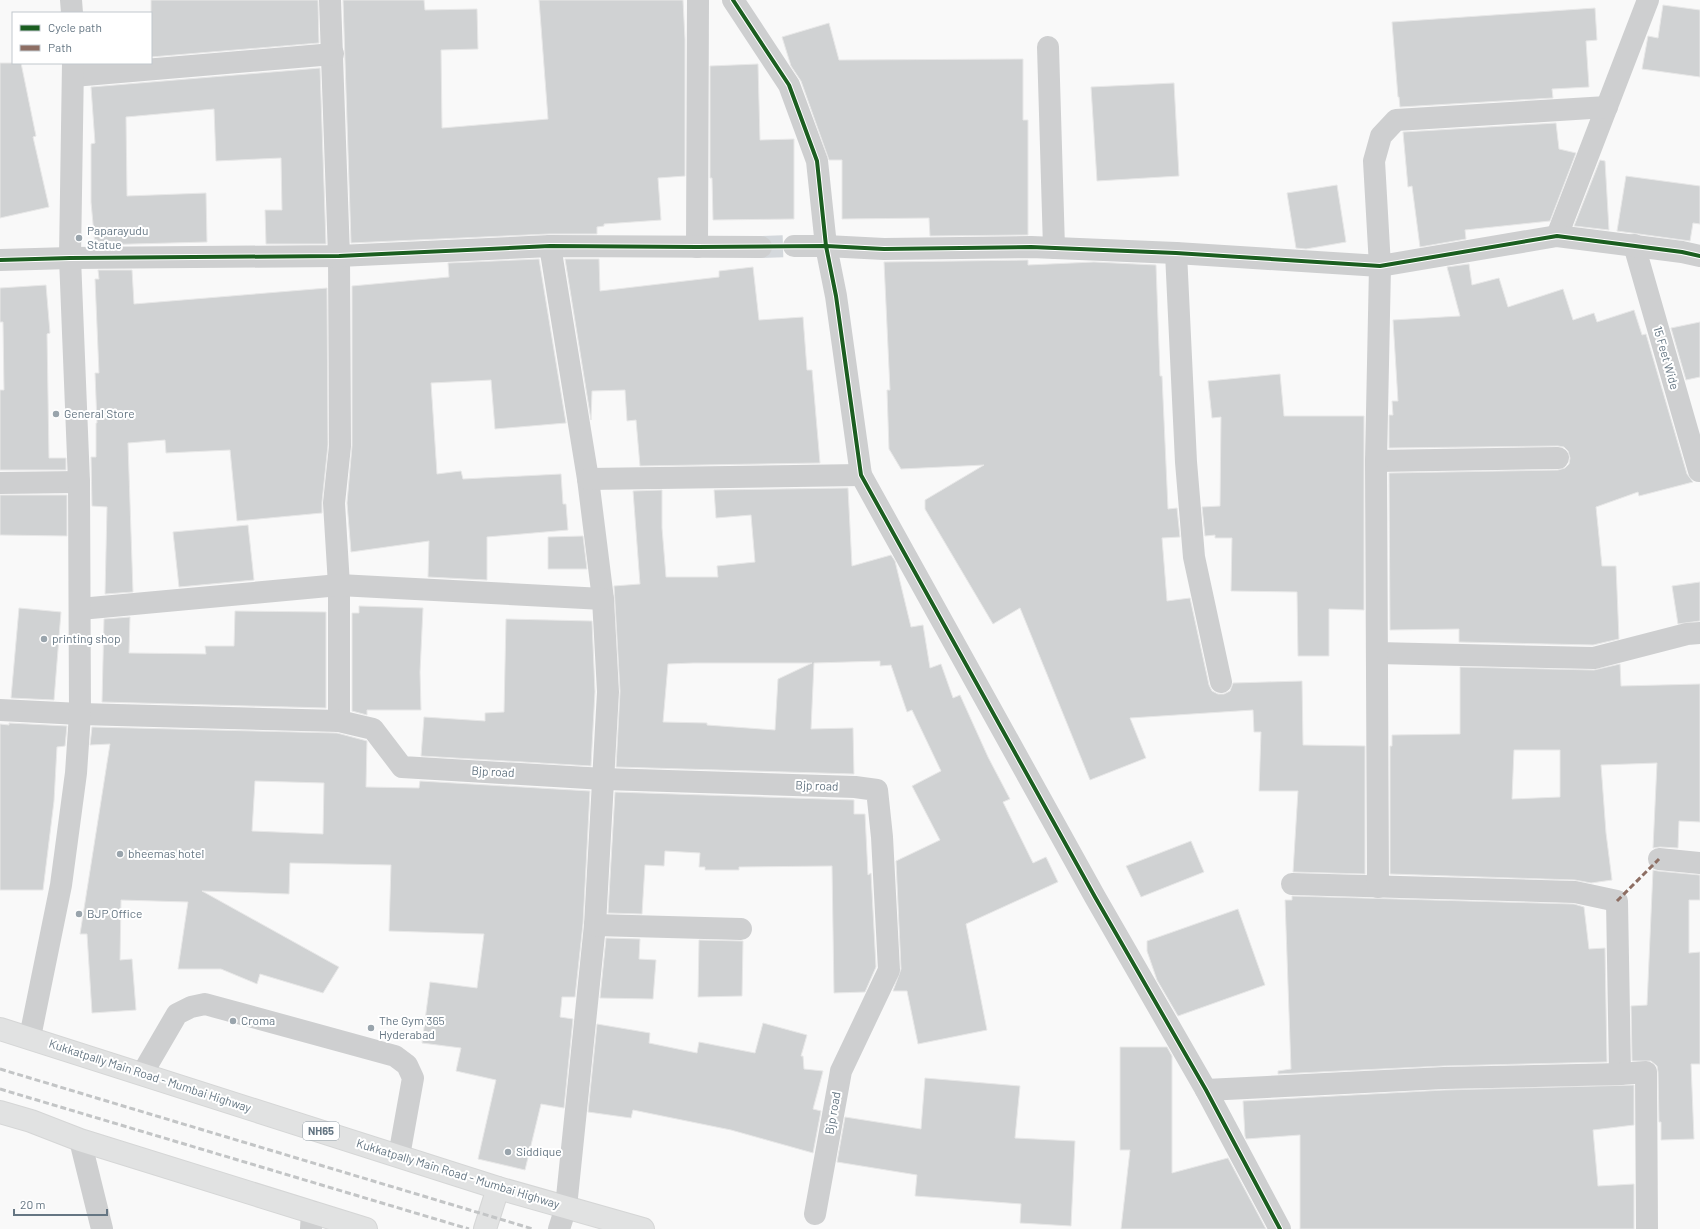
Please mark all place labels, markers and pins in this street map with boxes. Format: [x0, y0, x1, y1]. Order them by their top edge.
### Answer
place label: Paparayudu Statue [87, 223, 148, 251]
marker: Paparayudu Statue [74, 233, 84, 243]
place label: General Store [64, 406, 135, 420]
marker: General Store [51, 409, 61, 419]
place label: printing shop [52, 631, 121, 645]
marker: printing shop [39, 634, 49, 644]
place label: bheemas hotel [128, 846, 204, 860]
marker: bheemas hotel [115, 849, 125, 859]
place label: BJP Office [87, 906, 142, 920]
marker: BJP Office [74, 909, 84, 919]
place label: Croma [241, 1013, 275, 1027]
place label: The Gym 365 Hyderabad [379, 1013, 445, 1041]
marker: Croma [228, 1016, 238, 1026]
marker: The Gym 365 Hyderabad [366, 1023, 376, 1033]
place label: Siddique [516, 1144, 562, 1158]
marker: Siddique [503, 1147, 513, 1157]

